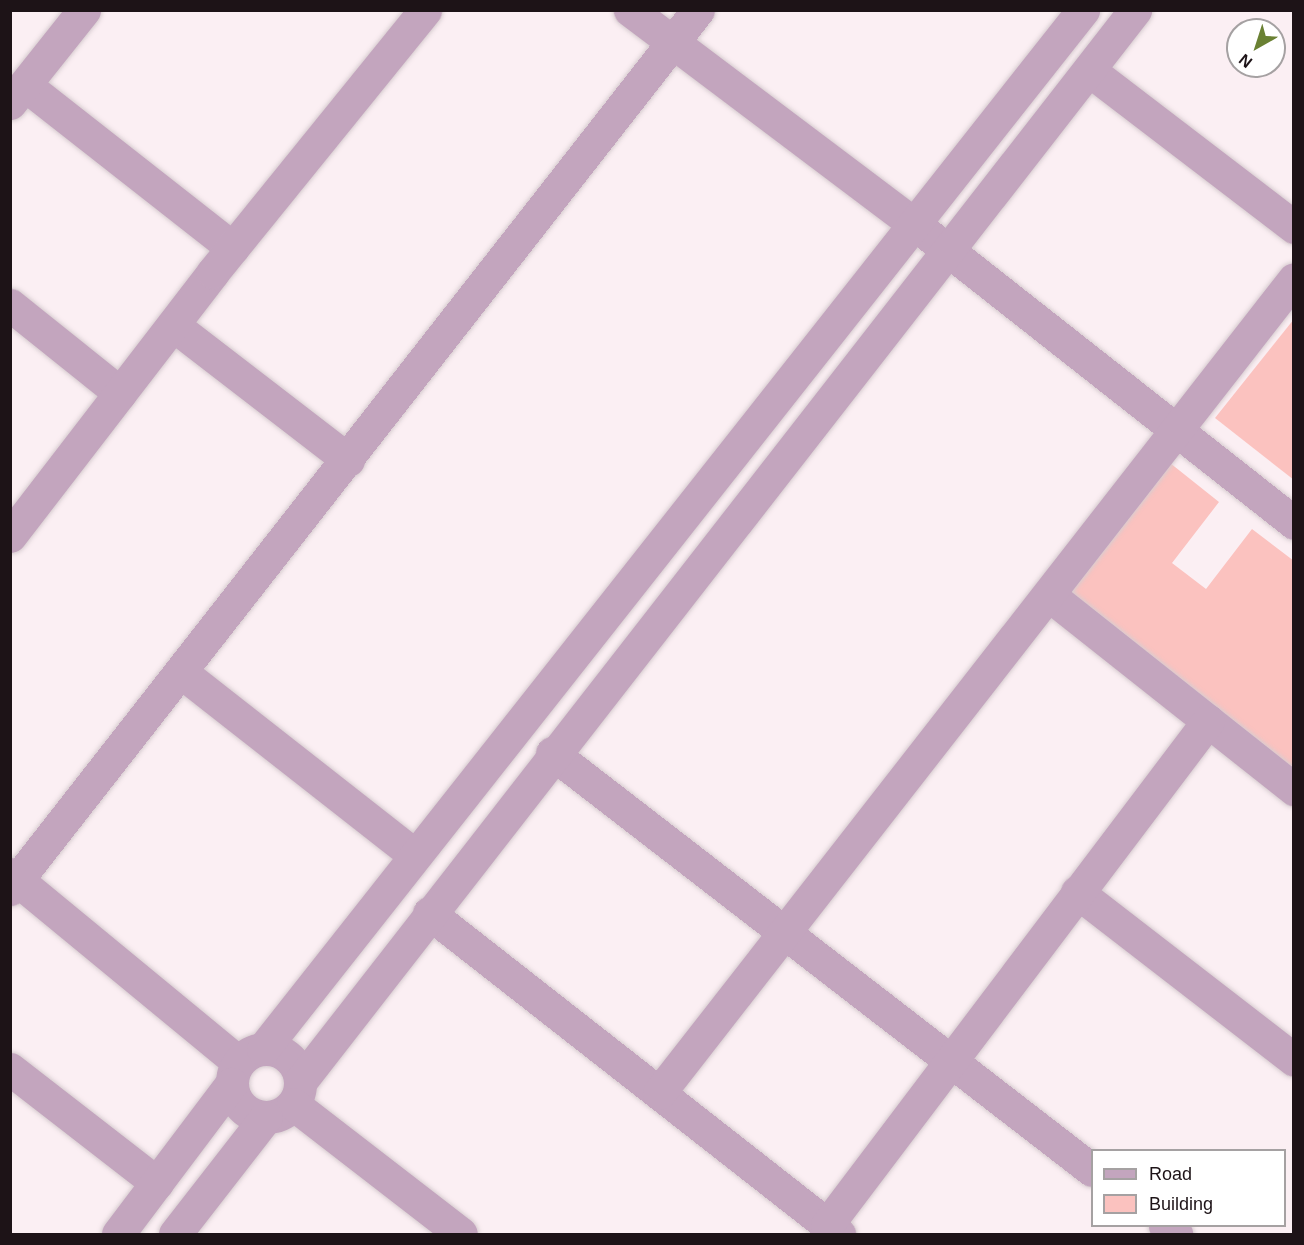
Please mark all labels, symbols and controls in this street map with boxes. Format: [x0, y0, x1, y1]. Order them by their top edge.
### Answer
north arrow [1226, 18, 1286, 78]
text: N [1236, 51, 1255, 71]
legend [1091, 1149, 1286, 1227]
text: Road [1149, 1164, 1192, 1184]
text: Building [1149, 1194, 1213, 1214]

